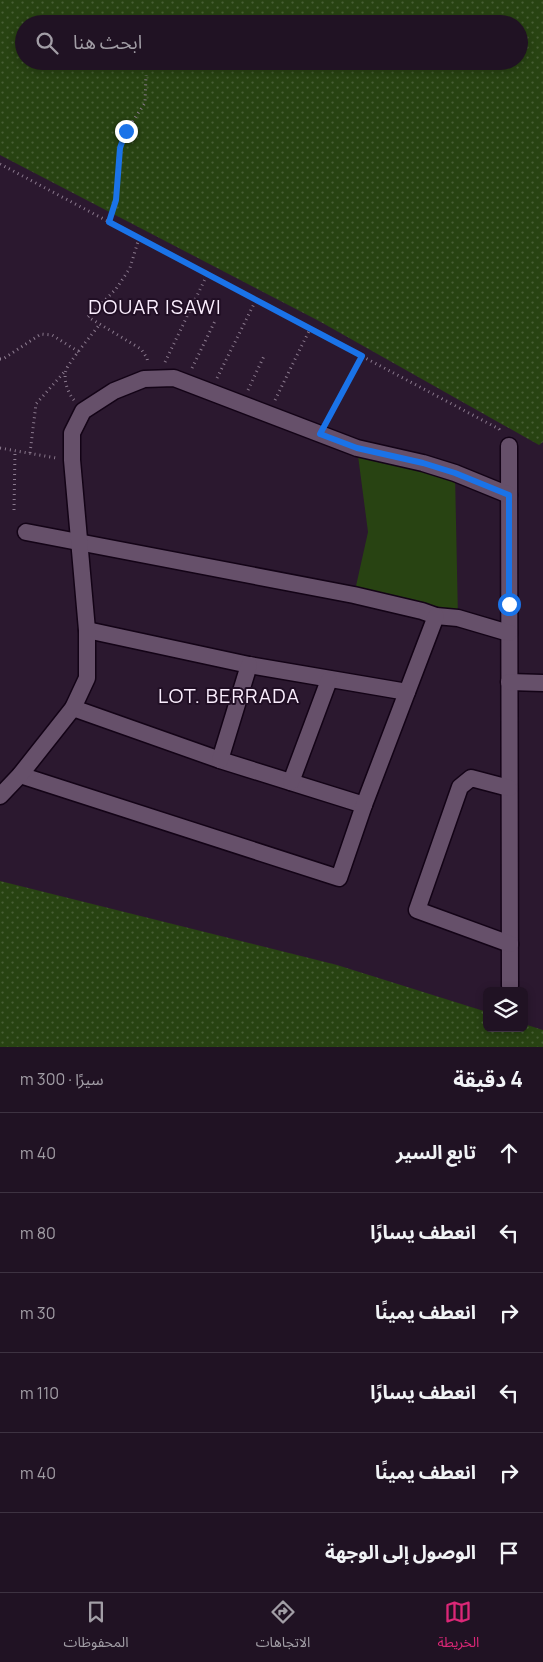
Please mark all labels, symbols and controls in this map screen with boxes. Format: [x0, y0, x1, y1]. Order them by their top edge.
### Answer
search box [15, 15, 528, 70]
icon: search [33, 29, 61, 57]
text: ابحث هنا [73, 29, 142, 55]
route end [115, 120, 138, 143]
district label: DOUAR ISAWI [88, 293, 222, 320]
route start [498, 593, 521, 616]
district label: LOT. BERRADA [158, 682, 300, 709]
map controls [483, 987, 528, 1032]
button: layers [483, 987, 528, 1032]
text: 4 دقيقة [453, 1065, 523, 1093]
text: سيرًا · 300 m [20, 1068, 103, 1090]
text: تابع السير [396, 1139, 476, 1165]
icon: ahead [495, 1139, 523, 1167]
text: 40 m [20, 1142, 56, 1164]
text: انعطف يسارًا [370, 1219, 476, 1245]
icon: left [495, 1219, 523, 1247]
text: 80 m [20, 1222, 56, 1244]
text: انعطف يمينًا [375, 1299, 476, 1325]
icon: right [495, 1299, 523, 1327]
text: 30 m [20, 1302, 55, 1324]
text: انعطف يسارًا [370, 1379, 476, 1405]
icon: left [495, 1379, 523, 1407]
text: 110 m [20, 1382, 59, 1404]
text: انعطف يمينًا [375, 1459, 476, 1485]
icon: right [495, 1459, 523, 1487]
text: 40 m [20, 1462, 56, 1484]
text: الوصول إلى الوجهة [325, 1539, 476, 1565]
icon: arrive [495, 1539, 523, 1567]
tab: المحفوظات [64, 1598, 129, 1657]
tab: الاتجاهات [256, 1598, 310, 1657]
tab: الخريطة [437, 1598, 479, 1657]

